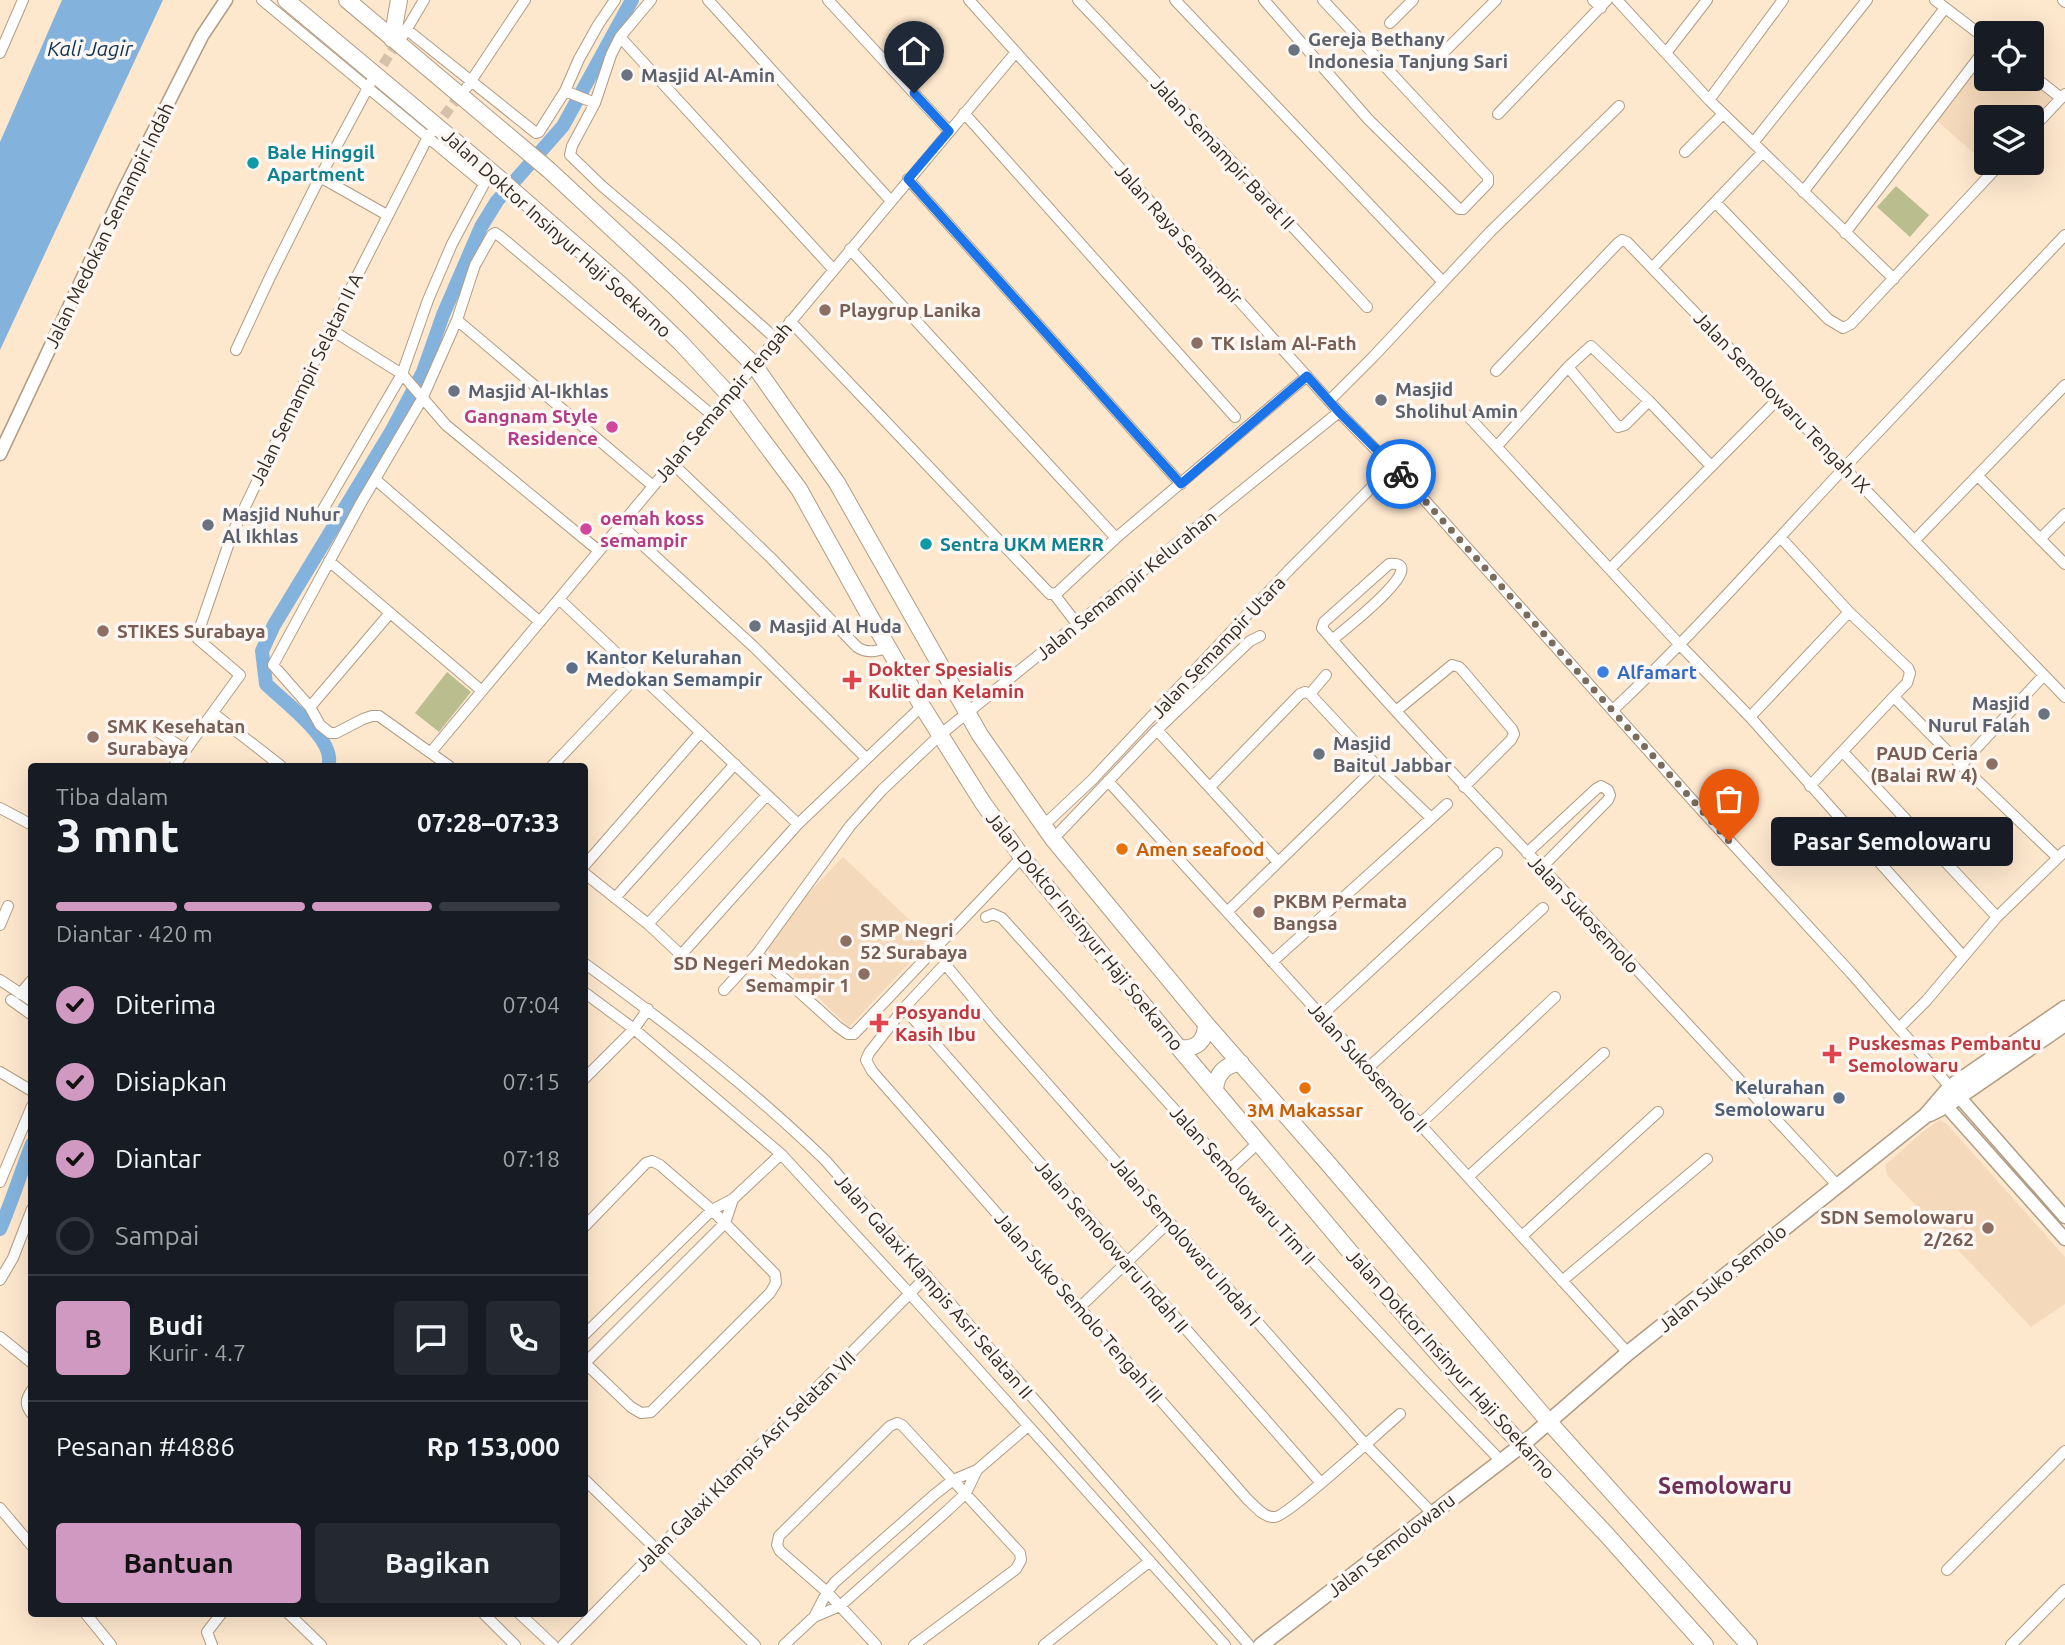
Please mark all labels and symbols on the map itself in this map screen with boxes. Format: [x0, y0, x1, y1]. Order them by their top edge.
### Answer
pin [884, 21, 944, 93]
place label: Gereja Bethany Indonesia Tanjung Sari [1308, 28, 1508, 72]
water label: Kali Jagir [47, 36, 134, 60]
marker: Gereja Bethany Indonesia Tanjung Sari [1286, 42, 1302, 58]
place label: Masjid Al-Amin [641, 64, 775, 86]
marker: Masjid Al-Amin [619, 67, 635, 83]
street label: Jalan Semampir Barat II [1147, 72, 1299, 234]
street label: Jalan Medokan Semampir Indah [40, 99, 178, 351]
street label: Jalan Doktor Insinyur Haji Soekarno [438, 124, 676, 342]
place label: Bale Hinggil Apartment [267, 141, 375, 185]
marker: Bale Hinggil Apartment [245, 155, 261, 171]
street label: Jalan Raya Semampir [1111, 160, 1247, 308]
street label: Jalan Semampir Selatan II A [245, 269, 367, 489]
place label: Playgrup Lanika [839, 299, 981, 321]
marker: Playgrup Lanika [817, 302, 833, 318]
street label: Jalan Semolowaru Tengah IX [1690, 307, 1875, 497]
street label: Jalan Semampir Tengah [650, 318, 796, 486]
place label: TK Islam Al-Fath [1211, 332, 1357, 354]
marker: TK Islam Al-Fath [1189, 335, 1205, 351]
place label: Masjid Sholihul Amin [1395, 378, 1518, 422]
place label: Masjid Al-Ikhlas [468, 380, 609, 402]
marker: Masjid Al-Ikhlas [446, 383, 462, 399]
marker: Masjid Sholihul Amin [1373, 392, 1389, 408]
place label: Gangnam Style Residence [464, 405, 598, 449]
marker: Gangnam Style Residence [604, 419, 620, 435]
courier [1366, 439, 1436, 509]
place label: Masjid Nuhur Al Ikhlas [222, 503, 340, 547]
street label: Jalan Semampir Kelurahan [1031, 506, 1221, 664]
place label: oemah koss semampir [600, 507, 704, 551]
marker: Masjid Nuhur Al Ikhlas [200, 517, 216, 533]
marker: oemah koss semampir [578, 521, 594, 537]
place label: Sentra UKM MERR [940, 533, 1105, 555]
marker: Sentra UKM MERR [918, 536, 934, 552]
street label: Jalan Semampir Utara [1146, 571, 1290, 723]
place label: Masjid Al Huda [769, 615, 902, 637]
marker: Masjid Al Huda [747, 618, 763, 634]
place label: STIKES Surabaya [117, 620, 266, 642]
marker: STIKES Surabaya [95, 623, 111, 639]
place label: Kantor Kelurahan Medokan Semampir [586, 646, 763, 690]
place label: Dokter Spesialis Kulit dan Kelamin [868, 658, 1024, 702]
marker: Kantor Kelurahan Medokan Semampir [564, 660, 580, 676]
place label: Alfamart [1617, 661, 1697, 683]
marker: Alfamart [1595, 664, 1611, 680]
marker: Dokter Spesialis Kulit dan Kelamin [842, 670, 862, 690]
place label: Masjid Nurul Falah [1928, 692, 2030, 736]
marker: Masjid Nurul Falah [2036, 706, 2052, 722]
place label: SMK Kesehatan Surabaya [107, 715, 245, 759]
marker: SMK Kesehatan Surabaya [85, 729, 101, 745]
place label: Masjid Baitul Jabbar [1333, 732, 1452, 776]
place label: PAUD Ceria (Balai RW 4) [1870, 742, 1978, 786]
marker: Masjid Baitul Jabbar [1311, 746, 1327, 762]
marker: PAUD Ceria (Balai RW 4) [1984, 756, 2000, 772]
pin [1699, 769, 1759, 841]
street label: Jalan Doktor Insinyur Haji Soekarno [982, 807, 1188, 1055]
callout: Pasar Semolowaru [1771, 816, 2012, 866]
place label: Amen seafood [1136, 838, 1265, 860]
marker: Amen seafood [1114, 841, 1130, 857]
street label: Jalan Sukosemolo [1524, 851, 1644, 977]
place label: PKBM Permata Bangsa [1273, 890, 1407, 934]
marker: PKBM Permata Bangsa [1251, 904, 1267, 920]
place label: SMP Negri 52 Surabaya [860, 919, 968, 963]
marker: SMP Negri 52 Surabaya [838, 933, 854, 949]
place label: SD Negeri Medokan Semampir 1 [673, 952, 850, 996]
marker: SD Negeri Medokan Semampir 1 [856, 966, 872, 982]
street label: Jalan Sukosemolo II [1304, 998, 1432, 1136]
place label: Posyandu Kasih Ibu [895, 1001, 981, 1045]
marker: Posyandu Kasih Ibu [869, 1013, 889, 1033]
place label: Puskesmas Pembantu Semolowaru [1848, 1032, 2041, 1076]
marker: Puskesmas Pembantu Semolowaru [1822, 1044, 1842, 1064]
place label: Kelurahan Semolowaru [1714, 1076, 1825, 1120]
marker: 3M Makassar [1297, 1080, 1313, 1096]
marker: Kelurahan Semolowaru [1831, 1090, 1847, 1106]
place label: 3M Makassar [1247, 1099, 1363, 1121]
street label: Jalan Semolowaru Tim II [1166, 1101, 1320, 1269]
street label: Jalan Semolowaru Indah I [1107, 1152, 1265, 1330]
street label: Jalan Semolowaru Indah II [1031, 1155, 1193, 1337]
street label: Jalan Galaxi Klampis Asri Selatan II [830, 1169, 1038, 1403]
place label: SDN Semolowaru 2/262 [1820, 1206, 1974, 1250]
street label: Jalan Suko Semolo Tengah III [991, 1208, 1167, 1406]
street label: Jalan Suko Semolo [1653, 1220, 1791, 1336]
marker: SDN Semolowaru 2/262 [1980, 1220, 1996, 1236]
street label: Jalan Doktor Insinyur Haji Soekarno [1342, 1245, 1560, 1483]
street label: Jalan Galaxi Klampis Asri Selatan VII [630, 1346, 860, 1576]
district label: Semolowaru [1658, 1473, 1792, 1498]
street label: Jalan Semolowaru [1323, 1488, 1459, 1602]

